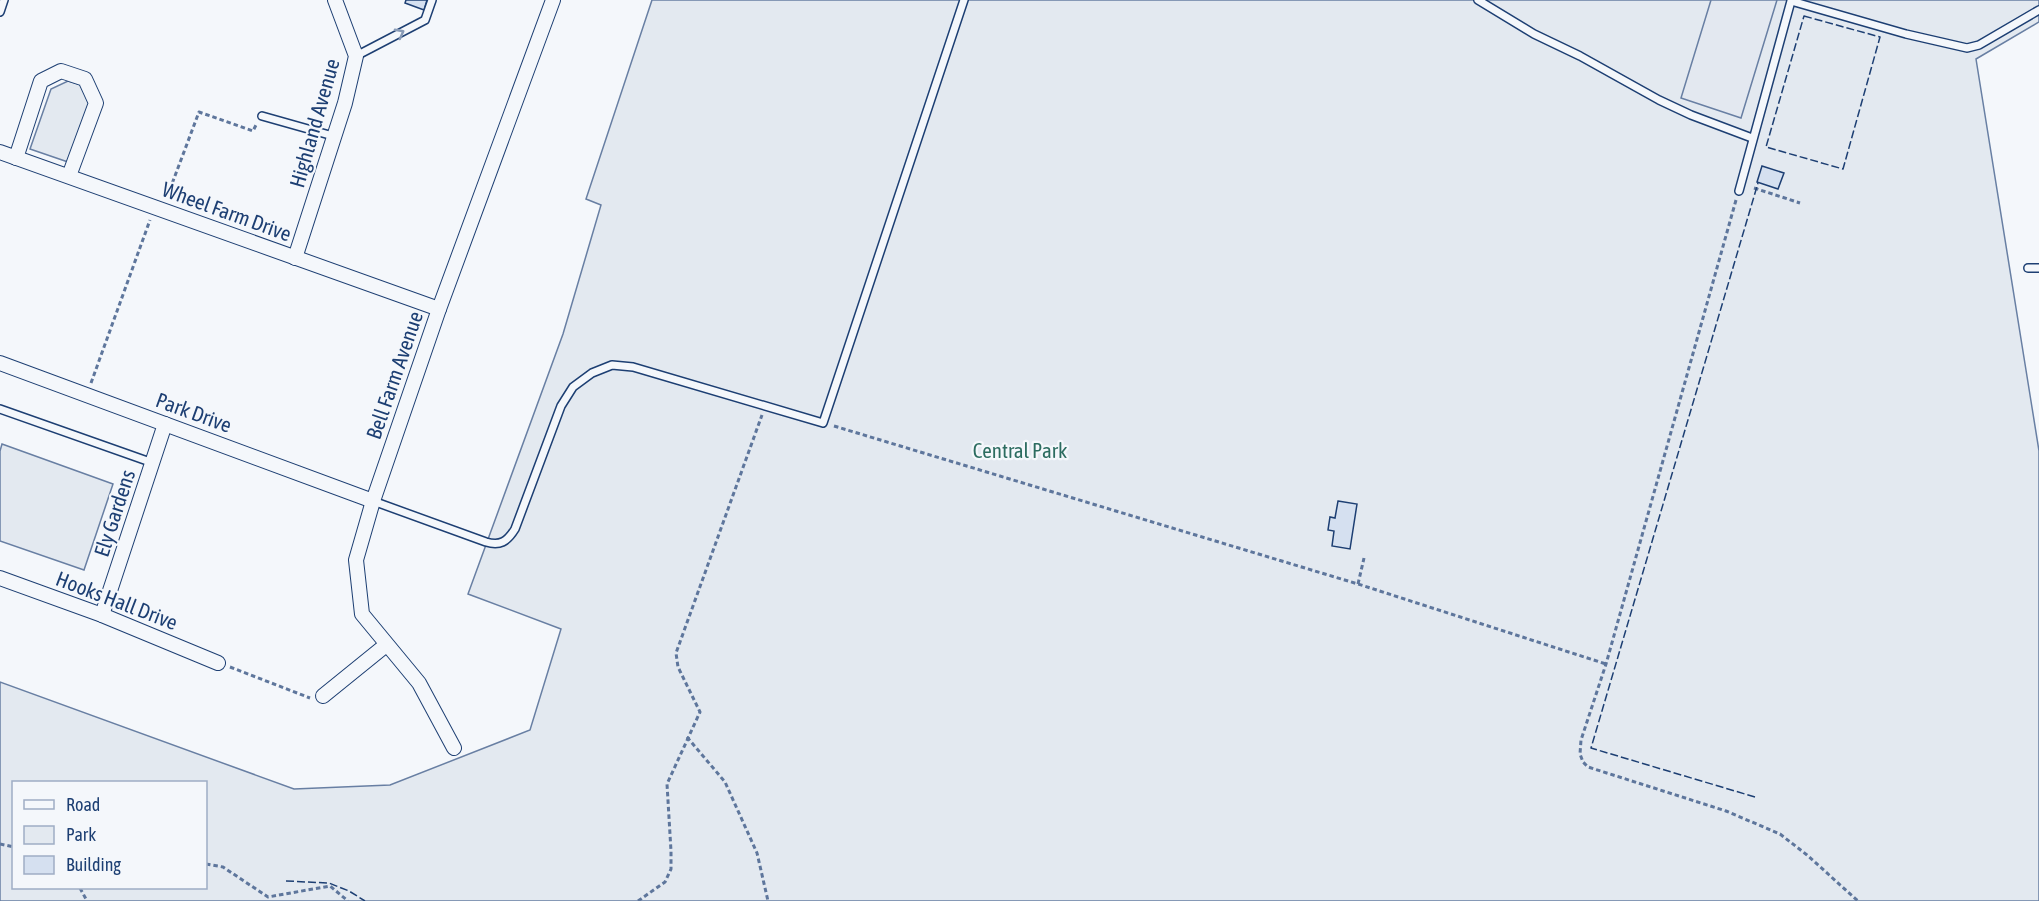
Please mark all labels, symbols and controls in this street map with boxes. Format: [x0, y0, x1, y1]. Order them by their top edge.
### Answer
one-way arrow [393, 29, 404, 40]
street label: Highland Avenue [284, 56, 344, 190]
street label: Wheel Farm Drive [159, 177, 295, 245]
street label: Bell Farm Avenue [361, 308, 427, 442]
street label: Park Drive [153, 387, 235, 437]
park label: Central Park [973, 438, 1067, 462]
street label: Ely Gardens [89, 466, 139, 560]
street label: Hooks Hall Drive [53, 566, 181, 634]
legend [12, 781, 207, 889]
text: Road [66, 794, 100, 815]
text: Park [66, 824, 96, 845]
text: Building [66, 854, 121, 875]

